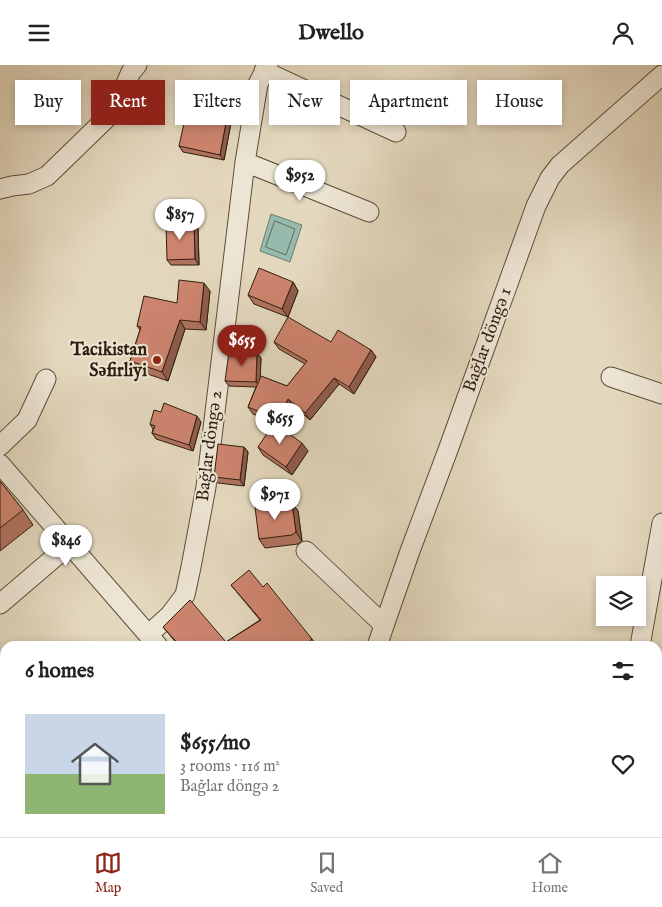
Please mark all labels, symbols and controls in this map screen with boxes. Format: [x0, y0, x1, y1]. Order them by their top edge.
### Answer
icon: menu [25, 19, 53, 47]
text: Dwello [298, 19, 364, 47]
icon: person [609, 19, 637, 47]
chip: Buy [15, 80, 81, 125]
chip: Rent [91, 80, 165, 125]
chip: Filters [175, 80, 259, 125]
chip: New [269, 80, 340, 125]
chip: Apartment [350, 80, 467, 125]
chip: House [477, 80, 562, 125]
pin: $952 [270, 159, 330, 202]
text: $952 [285, 166, 315, 186]
pin: $857 [150, 199, 210, 241]
text: $857 [166, 205, 194, 225]
street label: Bağlar döngə 1 [458, 284, 518, 396]
pin: $655 [212, 325, 272, 367]
text: $655 [228, 331, 256, 351]
place label: Tacikistan Səfirliyi [70, 339, 147, 383]
marker: Tacikistan Səfirliyi [151, 354, 163, 366]
street label: Bağlar döngə 2 [192, 389, 228, 503]
pin: $655 [250, 403, 310, 445]
text: $655 [266, 409, 294, 429]
pin: $971 [245, 479, 305, 521]
text: $971 [260, 485, 290, 505]
pin: $846 [36, 525, 96, 567]
text: $846 [51, 531, 81, 551]
map controls [596, 576, 646, 626]
button: layers [596, 576, 646, 626]
icon: filters [609, 657, 637, 685]
text: 6 homes [25, 658, 94, 685]
text: $655/mo [180, 730, 250, 757]
icon: home [65, 734, 125, 794]
icon: heart [609, 750, 637, 778]
text: 3 rooms · 116 m² [180, 757, 280, 777]
text: Bağlar döngə 2 [180, 777, 279, 797]
tab: Map [94, 849, 122, 897]
tab: Saved [310, 849, 343, 897]
tab: Home [531, 849, 568, 897]

